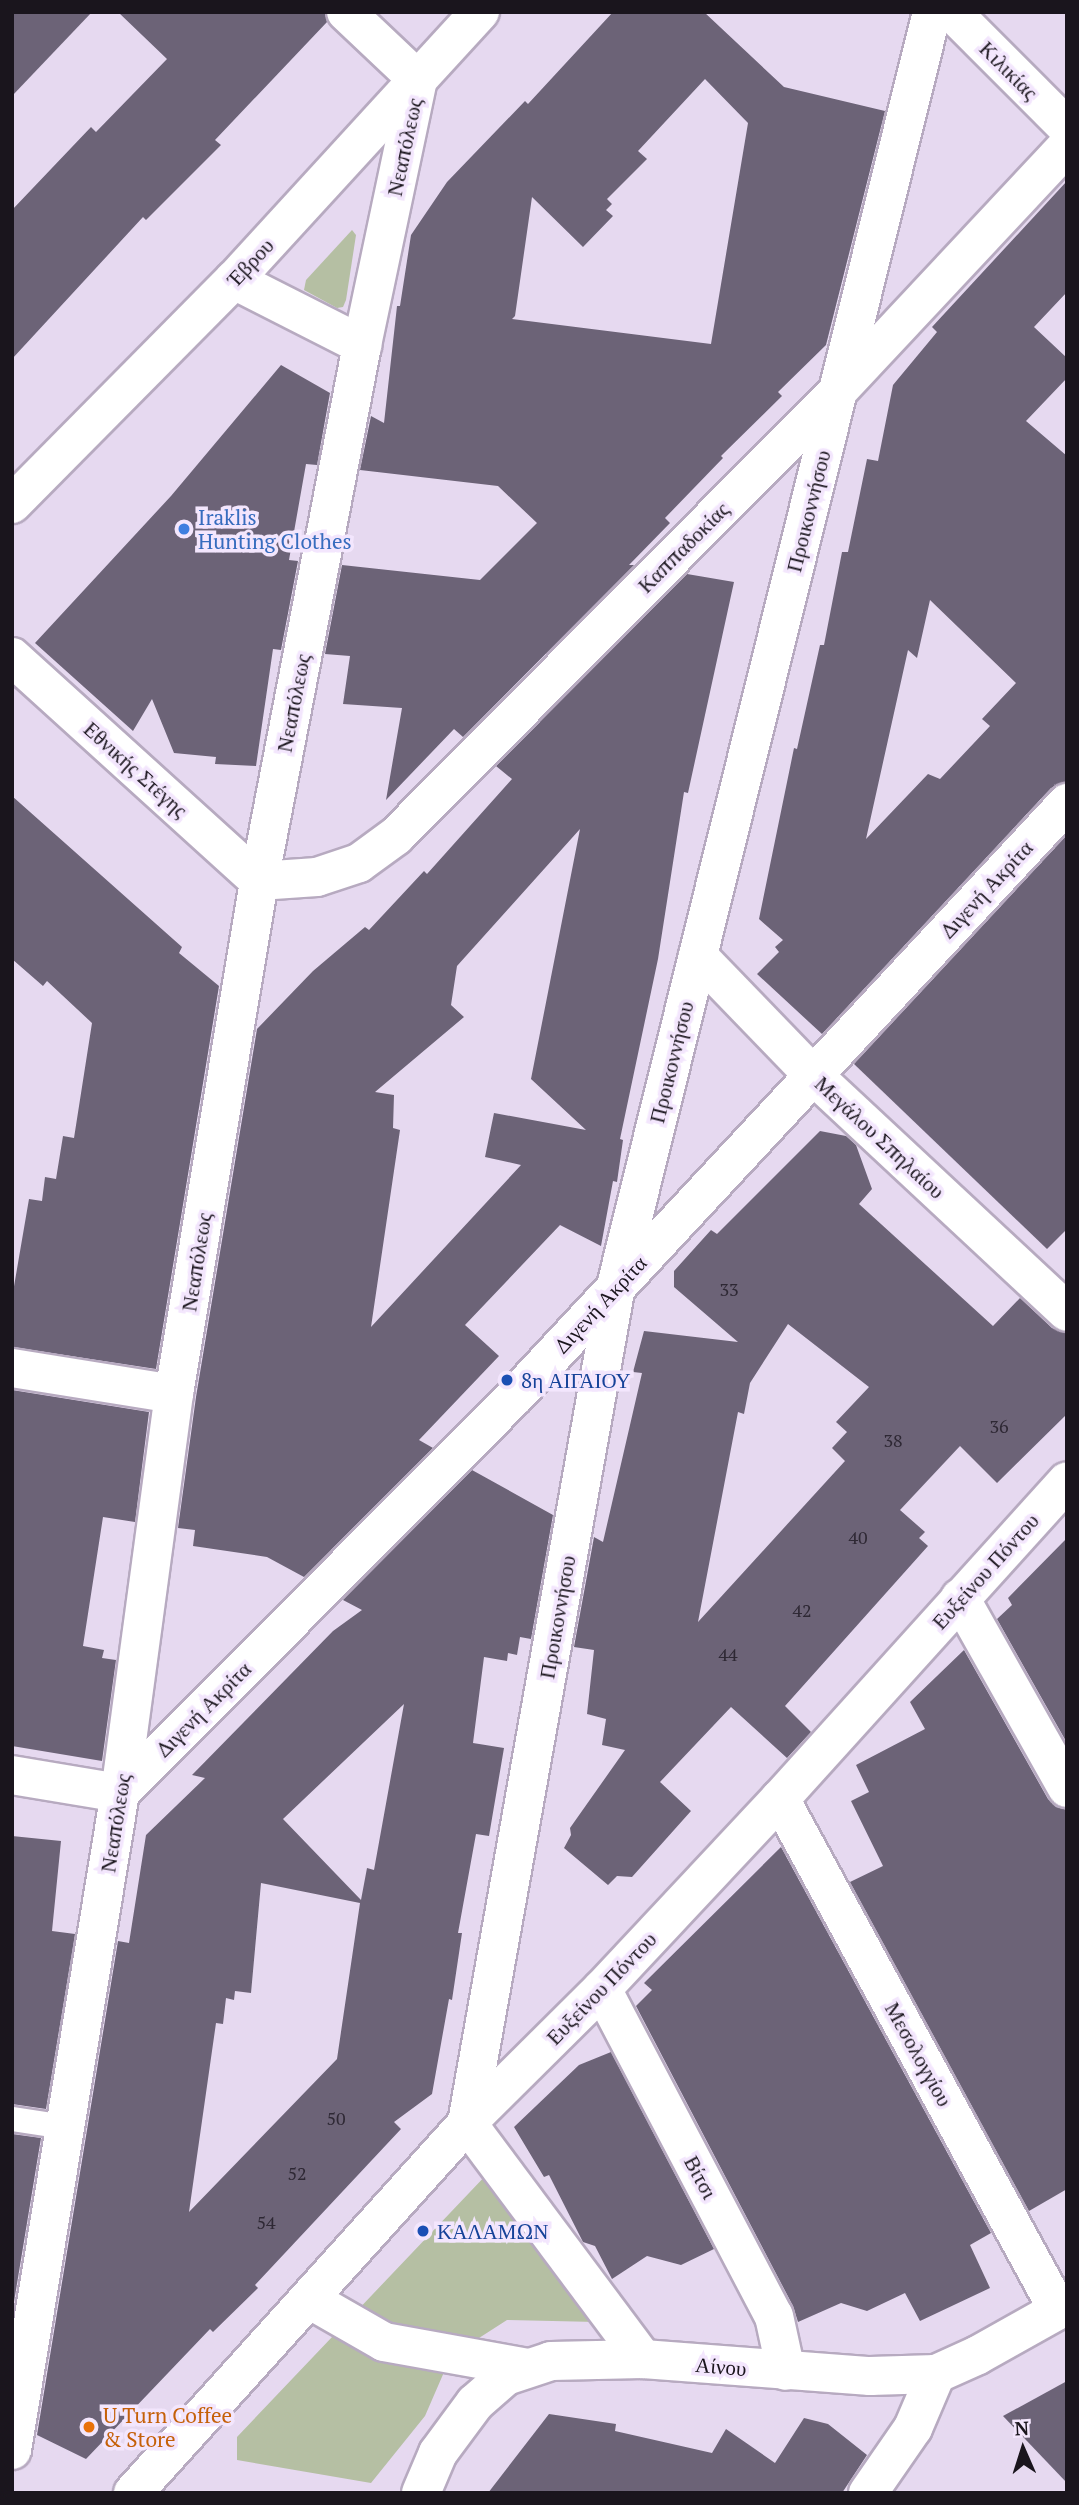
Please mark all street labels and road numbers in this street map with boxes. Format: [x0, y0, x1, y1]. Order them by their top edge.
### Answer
street label: Κιλικίας [975, 36, 1043, 104]
street label: Νεαπόλεως [381, 96, 427, 198]
street label: Έβρου [221, 233, 279, 291]
street label: Προικοννήσου [781, 447, 835, 575]
street label: Καππαδοκίας [632, 496, 734, 598]
street label: Νεαπόλεως [271, 652, 315, 754]
street label: Εθνικής Στέγης [79, 716, 193, 822]
street label: Διγενή Ακρίτα [935, 835, 1037, 943]
street label: Προικοννήσου [644, 998, 698, 1126]
street label: Μεγάλου Σπηλαίου [810, 1071, 950, 1203]
street label: Νεαπόλεως [176, 1211, 216, 1313]
street label: Διγενή Ακρίτα [549, 1250, 651, 1358]
street label: Ευξείνου Πόντου [926, 1508, 1044, 1634]
street label: Προικοννήσου [534, 1553, 580, 1681]
street label: Διγενή Ακρίτα [150, 1656, 256, 1762]
street label: Νεαπόλεως [95, 1772, 135, 1874]
street label: Ευξείνου Πόντου [541, 1926, 661, 2050]
street label: Μεσολογγίου [880, 1998, 958, 2110]
street label: Βίτσι [679, 2151, 723, 2203]
street label: Αίνου [694, 2351, 748, 2381]

